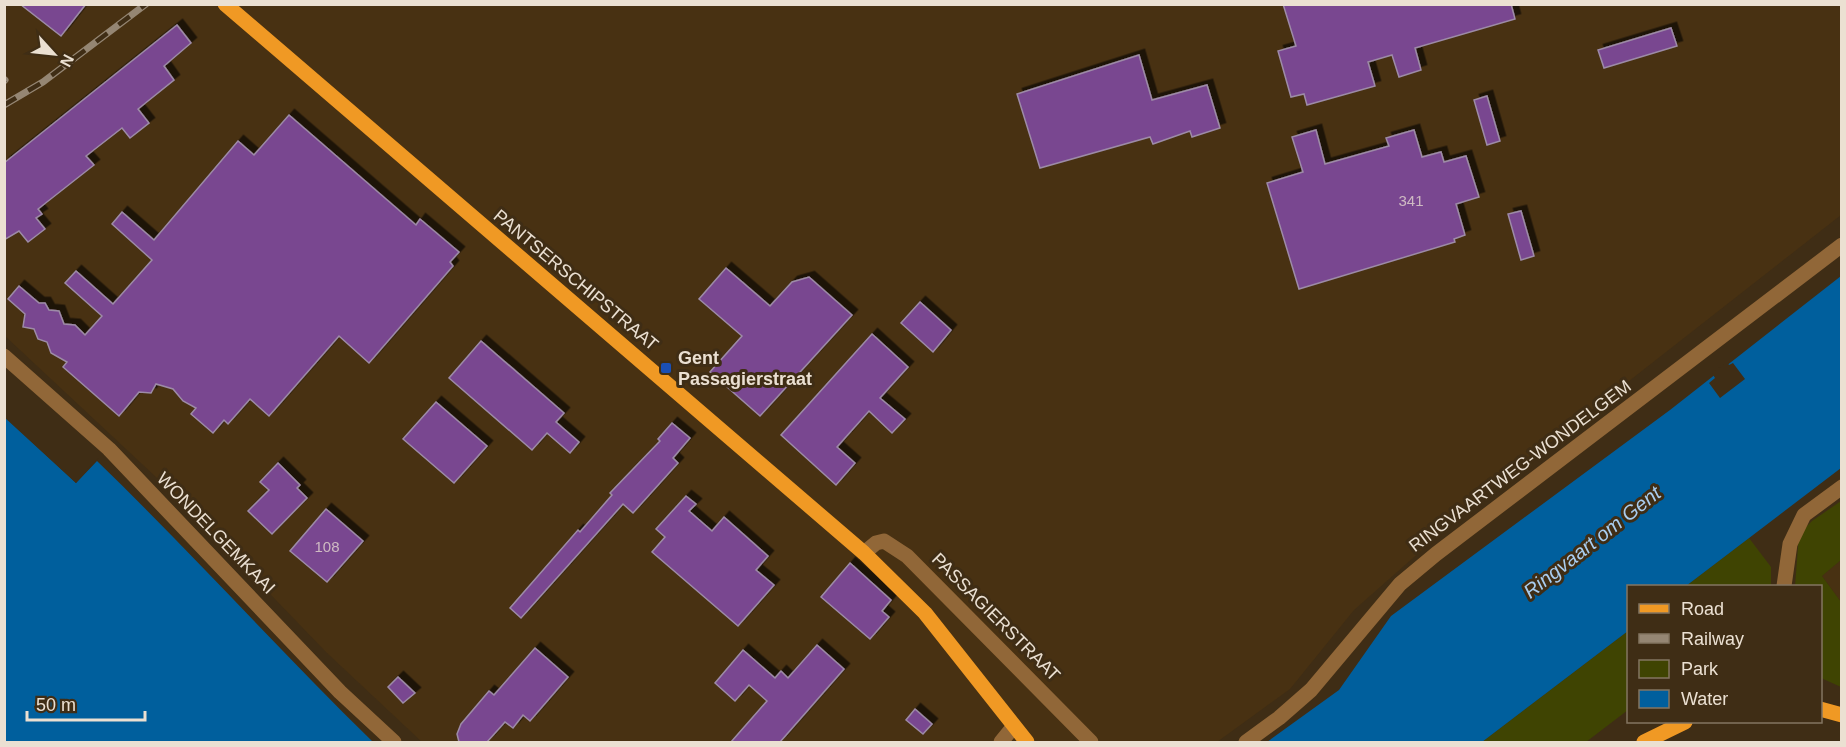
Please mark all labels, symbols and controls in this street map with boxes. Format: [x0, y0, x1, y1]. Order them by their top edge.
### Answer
north arrow [24, 24, 84, 84]
text: N [57, 52, 77, 70]
house number: 341 [1398, 192, 1424, 209]
street label: PANTSERSCHIPSTRAAT [490, 205, 662, 355]
place label: Gent Passagierstraat [678, 348, 812, 389]
marker: Gent Passagierstraat [659, 361, 673, 375]
street label: RINGVAARTWEG-WONDELGEM [1405, 376, 1635, 556]
street label: WONDELGEMKAAI [153, 468, 279, 598]
water label: Ringvaart om Gent [1519, 481, 1666, 602]
house number: 108 [314, 538, 340, 555]
street label: PASSAGIERSTRAAT [928, 549, 1064, 685]
legend [1627, 585, 1822, 723]
text: Road [1681, 599, 1724, 619]
text: Railway [1681, 629, 1744, 649]
text: Park [1681, 659, 1719, 679]
scale bar [27, 684, 146, 722]
text: Water [1681, 689, 1728, 709]
text: 50 m [36, 695, 76, 715]

